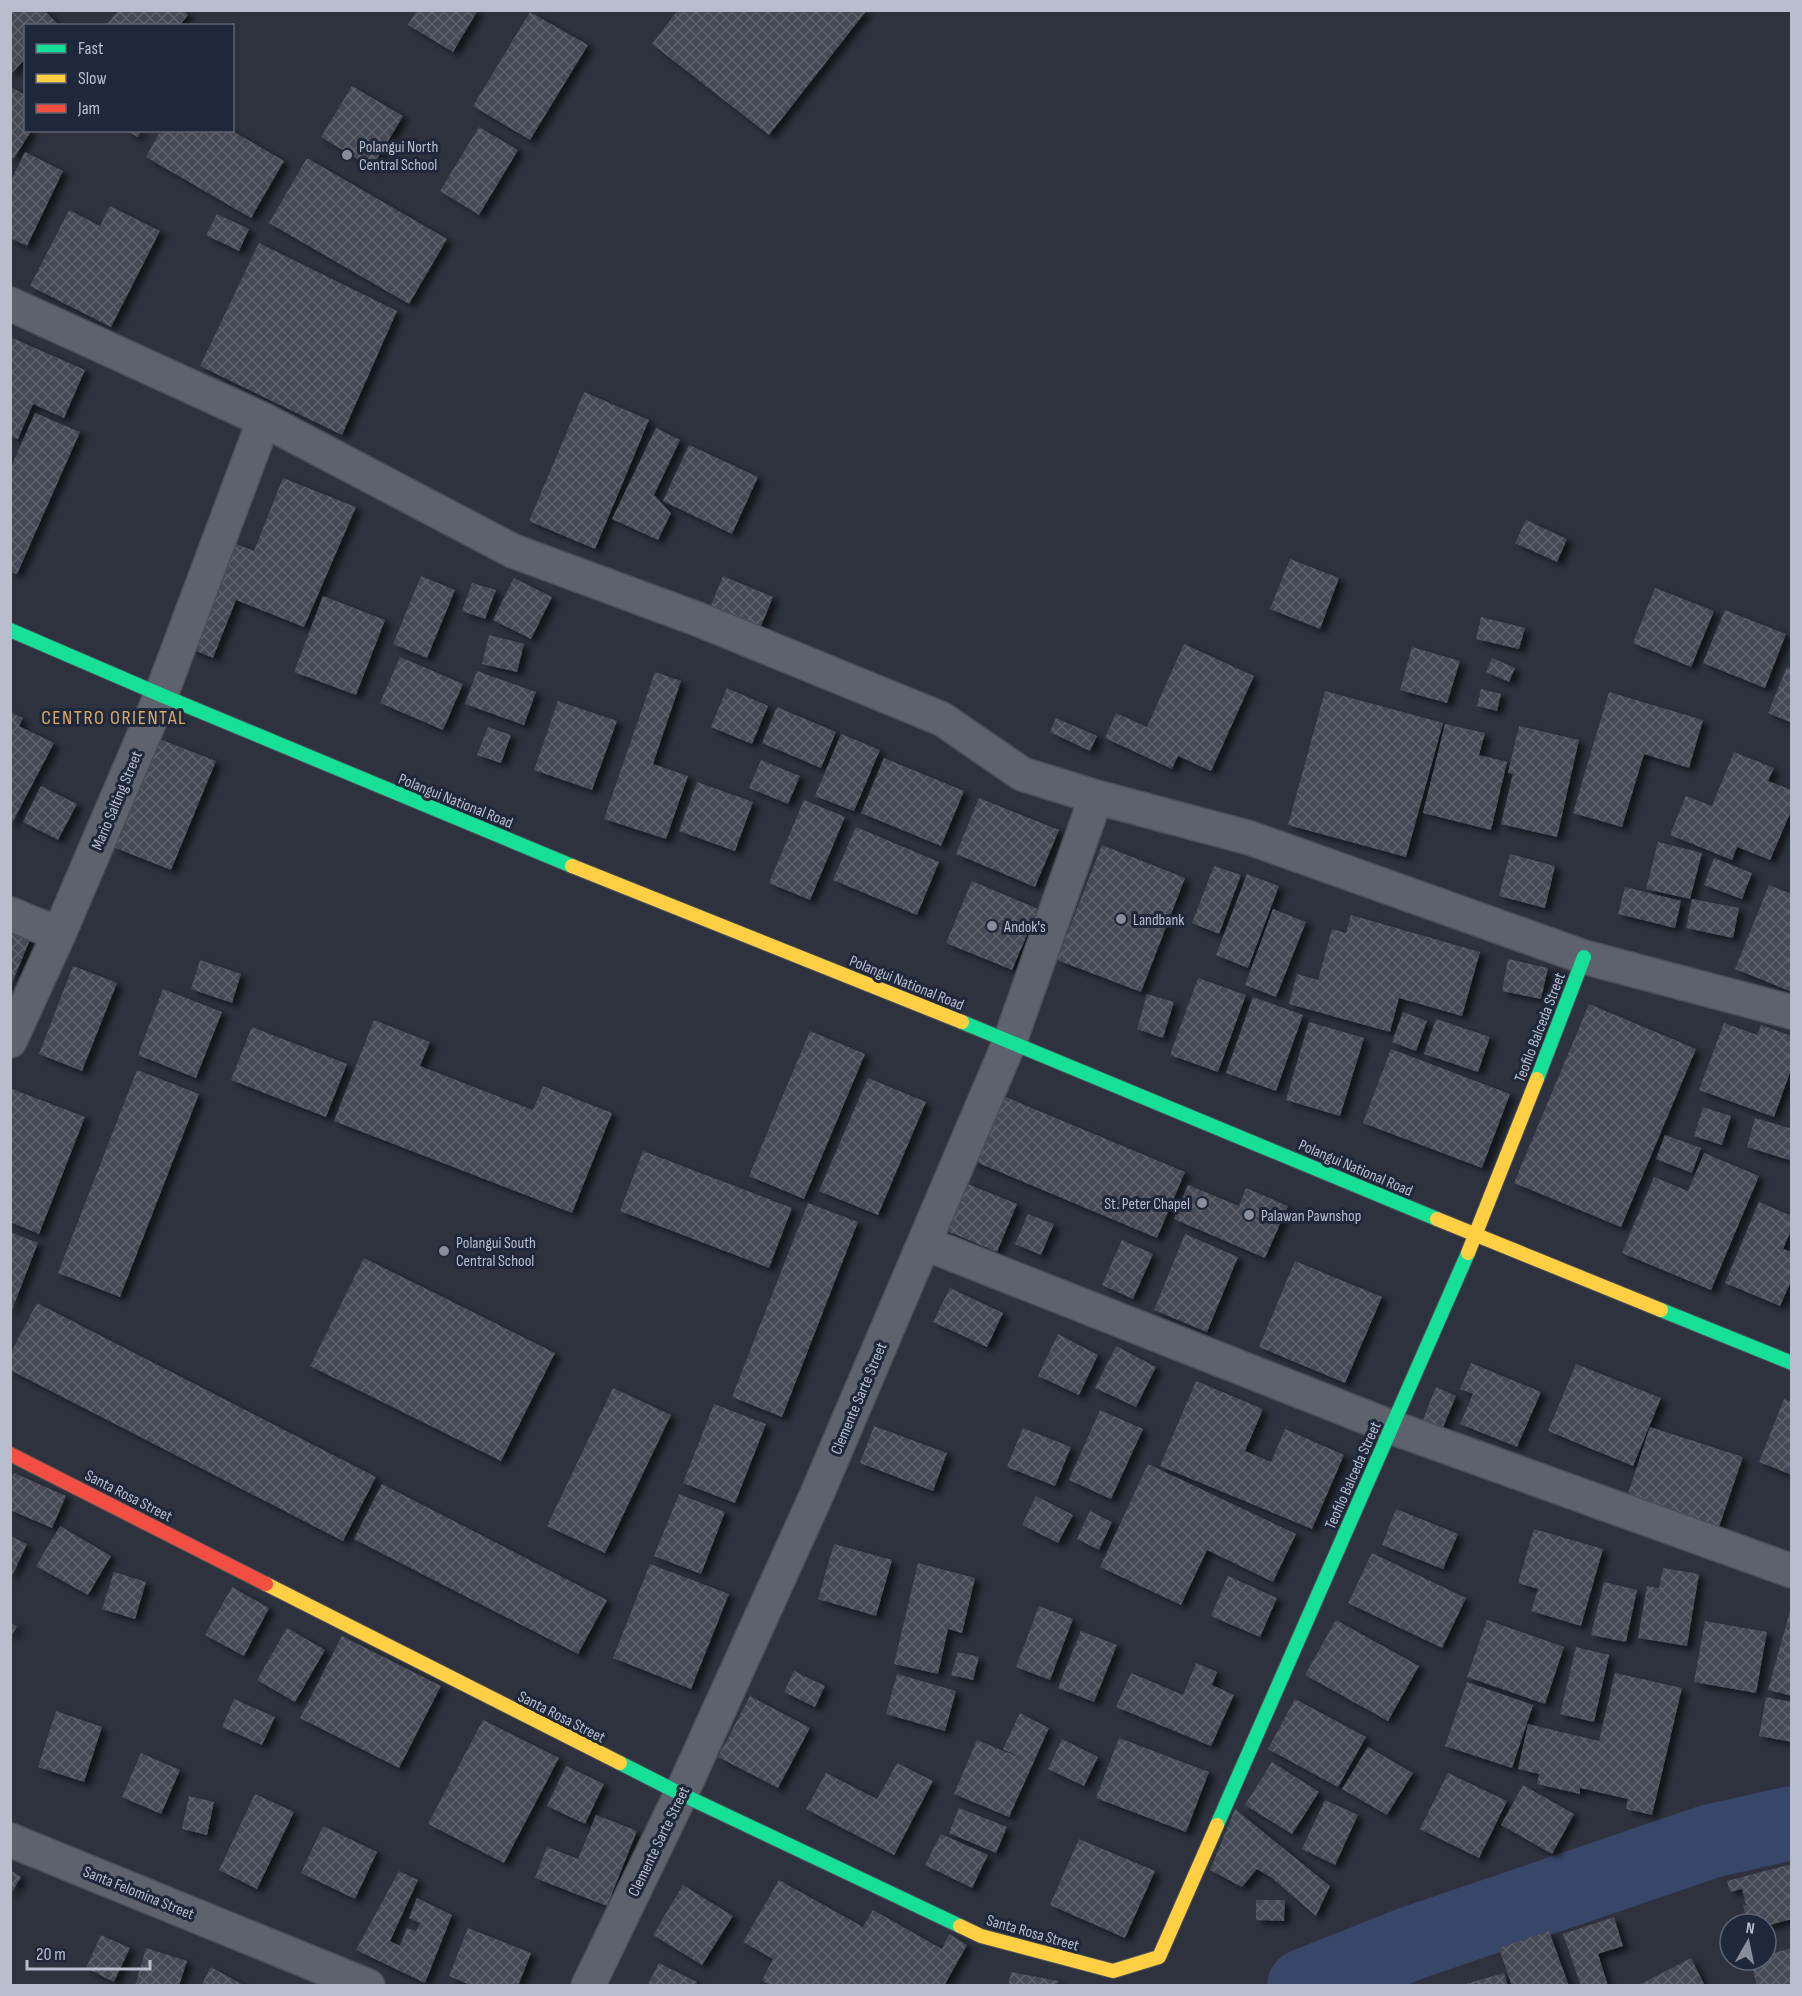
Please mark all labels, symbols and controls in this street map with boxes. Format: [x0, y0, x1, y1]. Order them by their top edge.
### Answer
legend [24, 24, 234, 132]
text: Fast [78, 38, 104, 59]
text: Slow [78, 68, 107, 89]
text: Jam [77, 98, 100, 119]
place label: Polangui North Central School [359, 138, 438, 175]
marker: Polangui North Central School [340, 148, 354, 162]
district label: CENTRO ORIENTAL [41, 706, 187, 730]
street label: Mario Salting Street [88, 748, 147, 853]
street label: Polangui National Road [395, 770, 516, 833]
place label: Landbank [1133, 911, 1184, 930]
marker: Landbank [1114, 912, 1128, 926]
place label: Andok's [1003, 918, 1046, 937]
marker: Andok's [985, 919, 999, 933]
street label: Polangui National Road [846, 952, 967, 1015]
street label: Teofilo Balceda Street [1511, 970, 1570, 1085]
street label: Polangui National Road [1296, 1136, 1415, 1201]
place label: St. Peter Chapel [1104, 1195, 1190, 1214]
marker: St. Peter Chapel [1195, 1196, 1209, 1210]
place label: Palawan Pawnshop [1261, 1207, 1361, 1226]
marker: Palawan Pawnshop [1242, 1208, 1256, 1222]
place label: Polangui South Central School [456, 1234, 536, 1271]
marker: Polangui South Central School [437, 1244, 451, 1258]
street label: Clemente Sarte Street [827, 1340, 892, 1457]
street label: Teofilo Balceda Street [1321, 1419, 1386, 1532]
street label: Santa Rosa Street [81, 1466, 175, 1527]
street label: Santa Rosa Street [514, 1687, 608, 1748]
street label: Clemente Sarte Street [625, 1784, 694, 1900]
street label: Santa Felomina Street [80, 1862, 197, 1924]
street label: Santa Rosa Street [984, 1911, 1081, 1956]
north arrow [1718, 1912, 1778, 1972]
text: N [1744, 1919, 1756, 1939]
scale bar [27, 1933, 150, 1971]
text: 20 m [36, 1944, 66, 1965]

